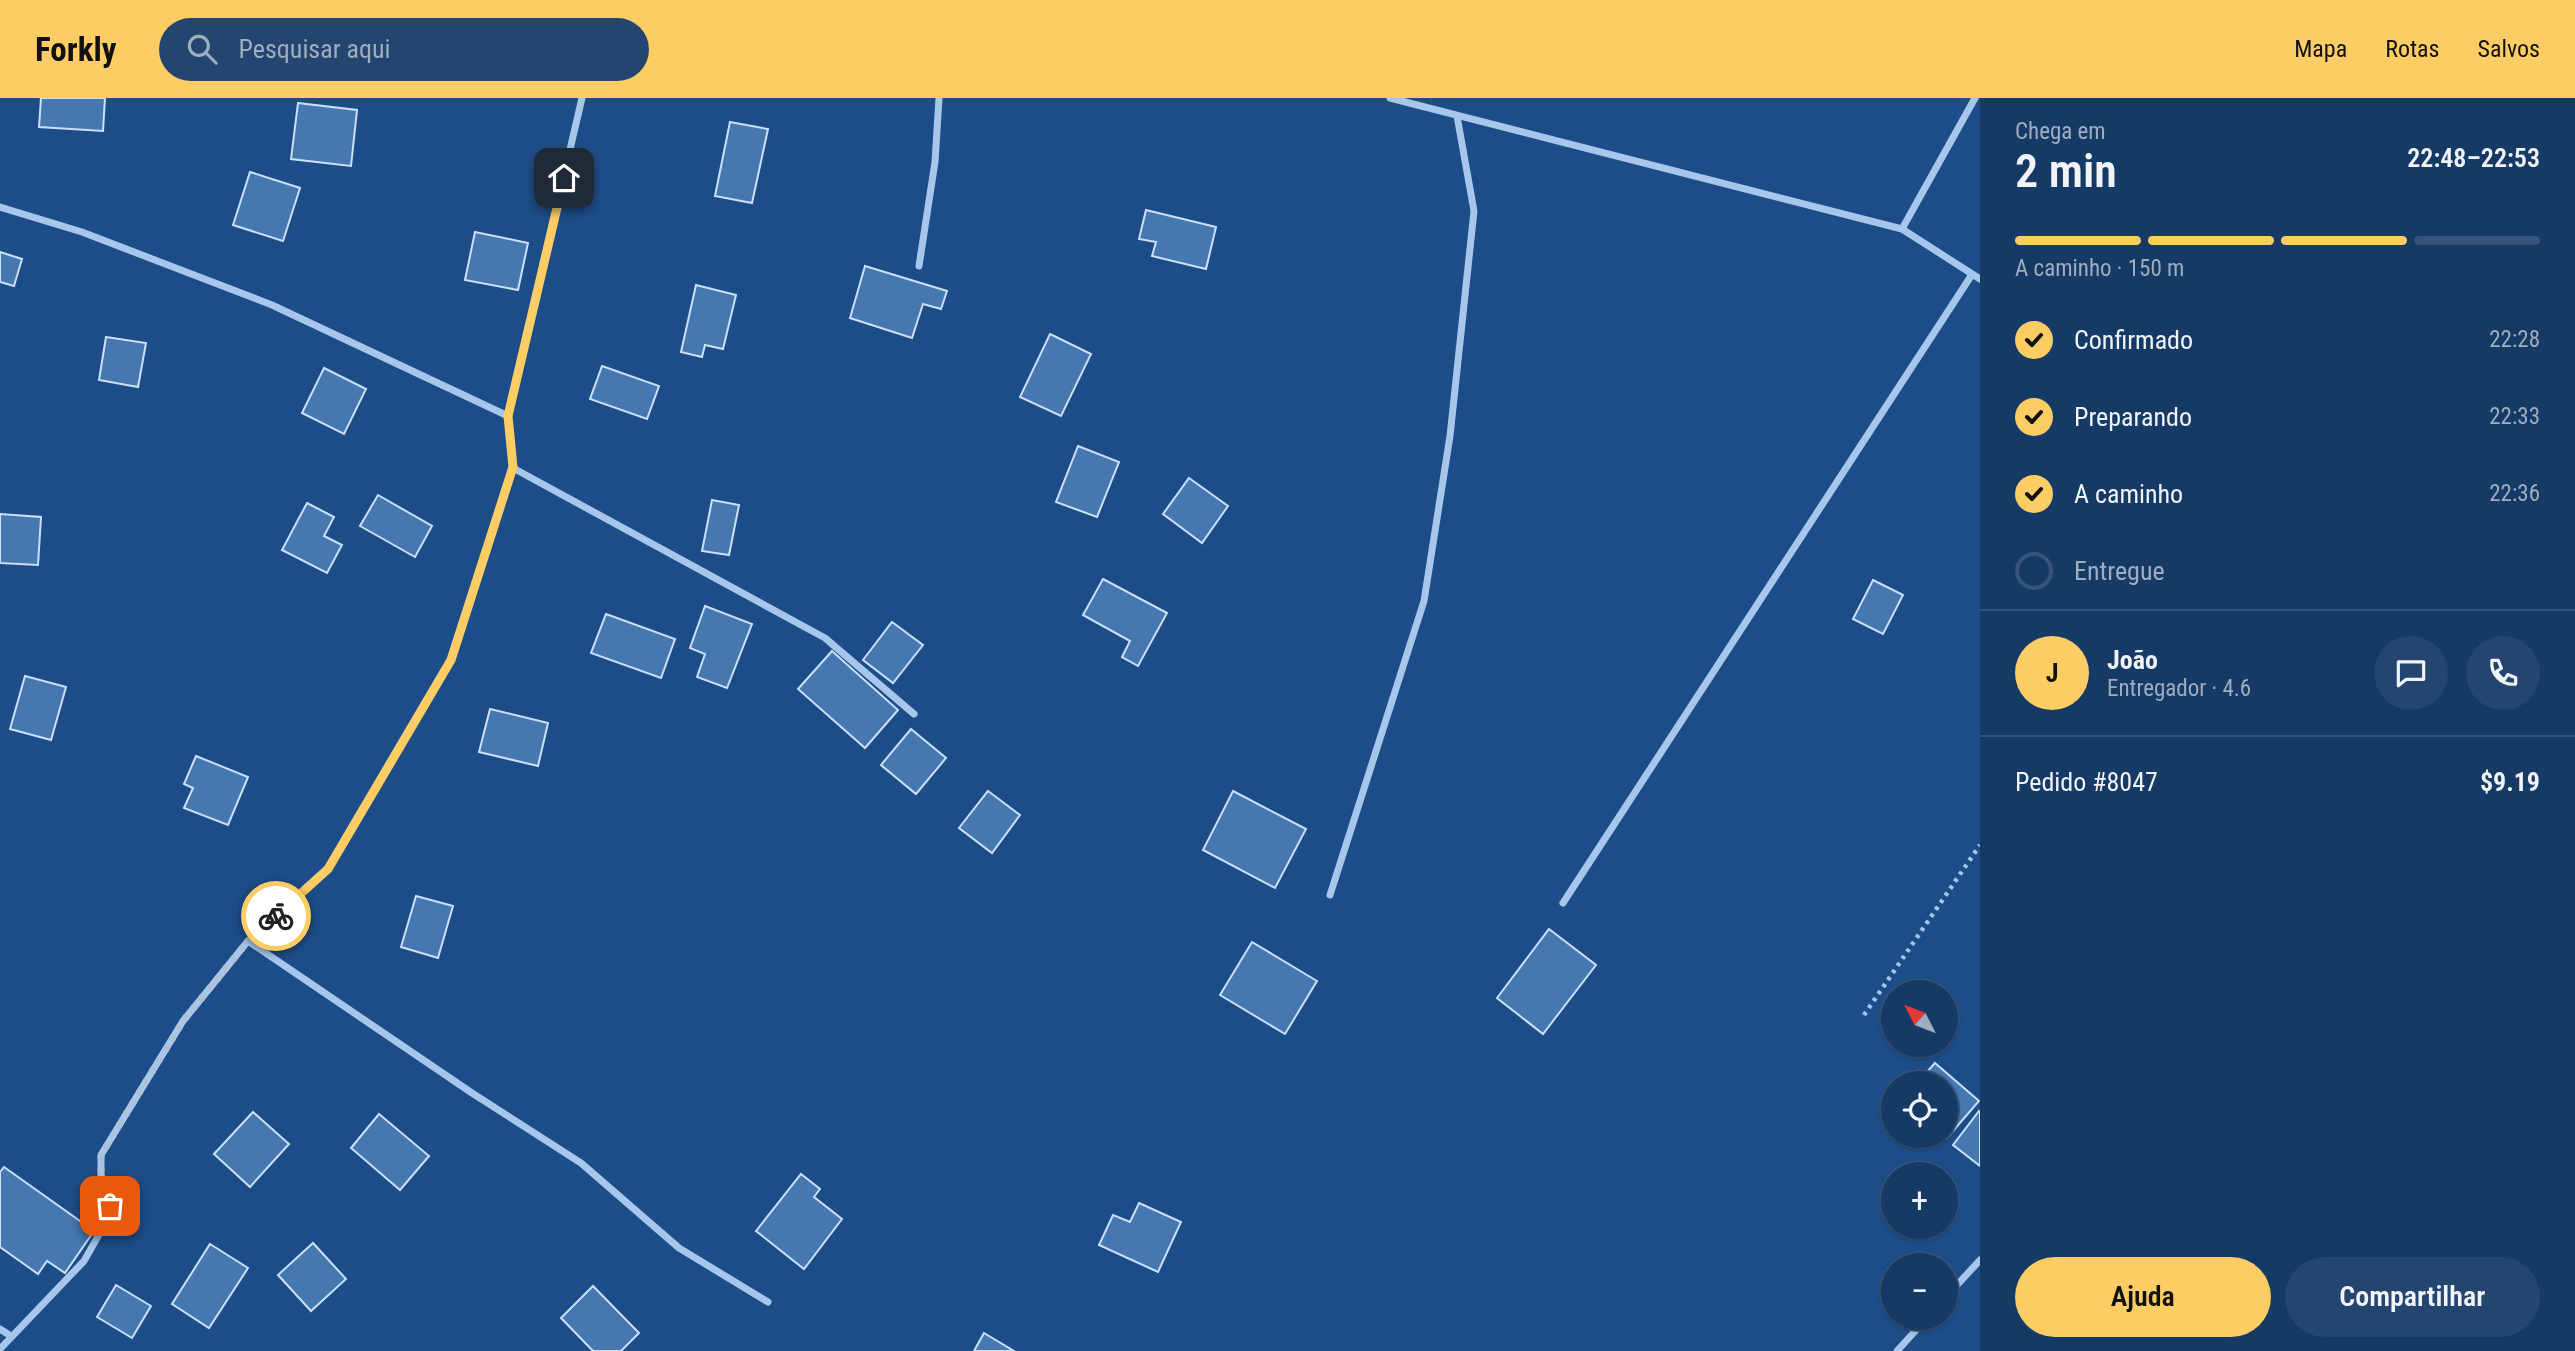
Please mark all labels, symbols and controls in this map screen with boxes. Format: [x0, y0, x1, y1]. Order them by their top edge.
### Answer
search box [159, 18, 649, 81]
text: Forkly [35, 30, 117, 69]
icon: search [183, 30, 221, 68]
text: Pesquisar aqui [239, 34, 391, 64]
text: Mapa [2294, 35, 2347, 63]
text: Rotas [2385, 35, 2439, 63]
text: Salvos [2477, 35, 2540, 63]
text: Chega em [2015, 118, 2106, 145]
text: 22:48–22:53 [2407, 143, 2540, 173]
text: 2 min [2015, 144, 2117, 198]
pin [534, 148, 594, 208]
icon: home [545, 159, 583, 197]
text: A caminho · 150 m [2015, 255, 2184, 282]
icon: check [2015, 321, 2053, 359]
text: Confirmado [2074, 325, 2193, 355]
text: 22:28 [2489, 326, 2540, 353]
icon: check [2015, 398, 2053, 436]
text: Preparando [2074, 402, 2192, 432]
text: 22:33 [2489, 403, 2540, 430]
icon: check [2015, 475, 2053, 513]
text: A caminho [2074, 479, 2183, 509]
text: 22:36 [2489, 480, 2540, 507]
text: Entregue [2074, 556, 2165, 586]
button: chat [2374, 636, 2448, 710]
button: phone [2466, 636, 2540, 710]
text: João [2107, 645, 2158, 675]
text: J [2046, 658, 2058, 688]
text: Entregador · 4.6 [2107, 675, 2251, 702]
text: Pedido #8047 [2015, 767, 2158, 797]
text: $9.19 [2480, 767, 2540, 797]
courier [241, 881, 311, 951]
icon: bike [257, 897, 295, 935]
north arrow [1881, 980, 1958, 1057]
map controls [1881, 980, 1958, 1330]
button: locate [1881, 1071, 1958, 1148]
button: + [1881, 1162, 1958, 1239]
pin [80, 1176, 140, 1236]
icon: bag [91, 1187, 129, 1225]
button: − [1881, 1253, 1958, 1330]
button: Ajuda [2015, 1257, 2271, 1337]
button: Compartilhar [2285, 1257, 2540, 1337]

